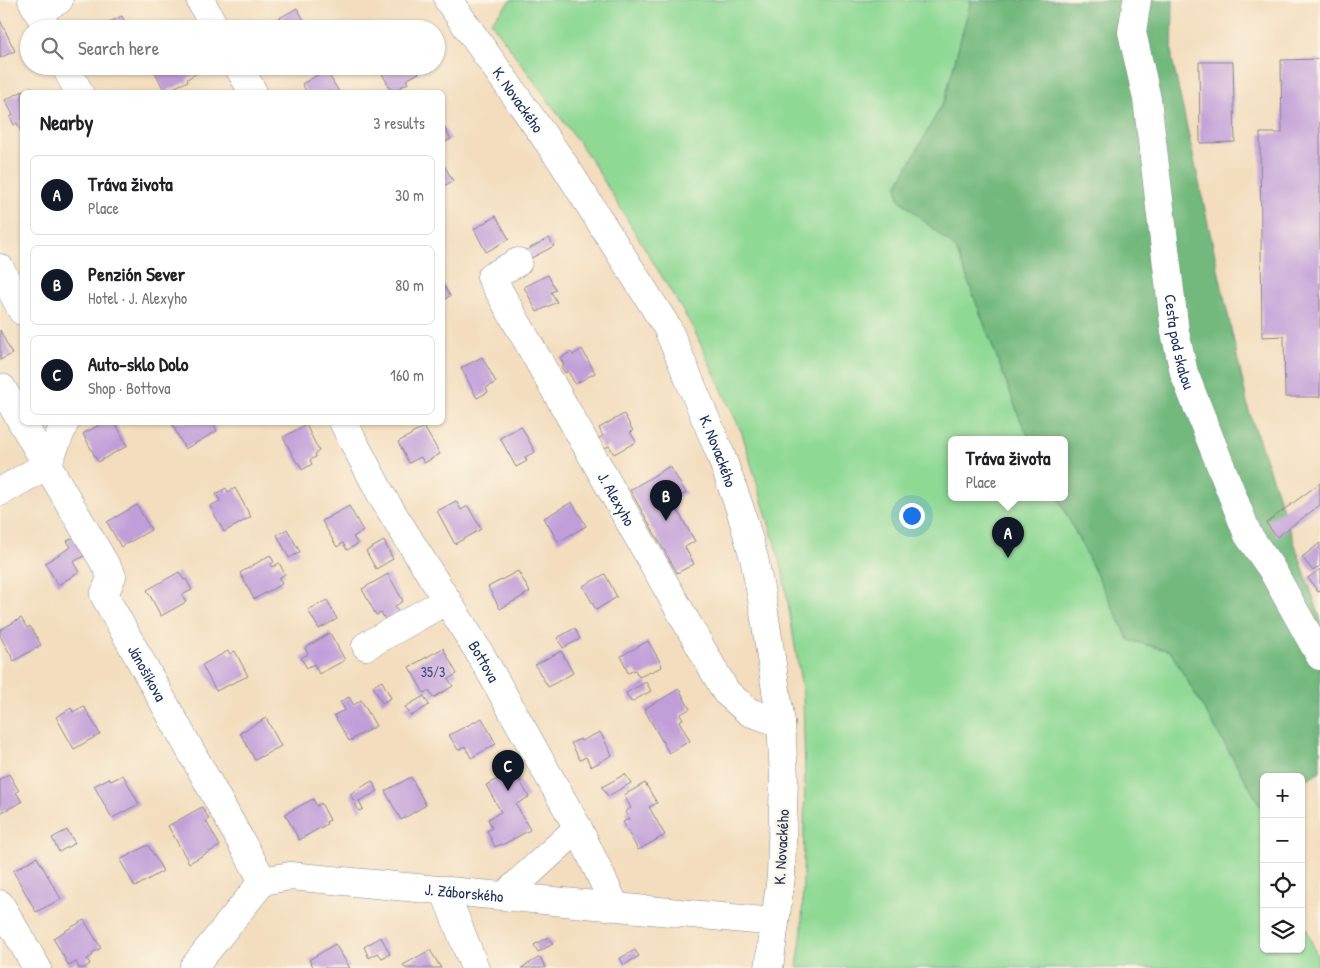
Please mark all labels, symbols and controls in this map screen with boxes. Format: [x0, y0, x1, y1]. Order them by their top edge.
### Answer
search box [20, 20, 445, 75]
icon: search [38, 34, 66, 62]
text: Search here [78, 35, 159, 61]
street label: K. Novackého [488, 62, 549, 137]
text: Nearby [40, 108, 93, 137]
text: 3 results [373, 112, 425, 134]
text: Tráva života [88, 171, 173, 197]
text: A [53, 184, 61, 206]
text: 30 m [395, 184, 424, 206]
text: Place [88, 197, 119, 219]
text: Penzión Sever [88, 261, 185, 287]
text: B [53, 274, 61, 296]
text: 80 m [395, 274, 424, 296]
text: Hotel · J. Alexyho [88, 287, 187, 309]
street label: Cesta pod skalou [1160, 293, 1200, 393]
text: Auto-sklo Dolo [88, 351, 188, 377]
text: C [53, 364, 61, 386]
text: 160 m [390, 364, 424, 386]
text: Shop · Bottova [88, 377, 171, 399]
street label: K. Novackého [694, 412, 742, 491]
popup [948, 436, 1068, 501]
text: Tráva života [966, 445, 1050, 471]
street label: J. Alexyho [593, 468, 641, 530]
text: Place [966, 471, 996, 493]
pin: B [650, 480, 682, 521]
your location [899, 503, 925, 529]
pin: A [992, 517, 1024, 558]
street label: Bottova [463, 636, 505, 686]
street label: Jánošíkova [123, 641, 172, 705]
house number: 35/3 [421, 662, 445, 681]
pin: C [492, 750, 524, 791]
map controls [1260, 773, 1305, 953]
button: + [1260, 773, 1305, 818]
street label: K. Novackého [768, 808, 794, 885]
button: − [1260, 818, 1305, 863]
button: locate [1260, 863, 1305, 908]
street label: J. Záborského [424, 878, 505, 907]
button: layers [1260, 908, 1305, 953]

